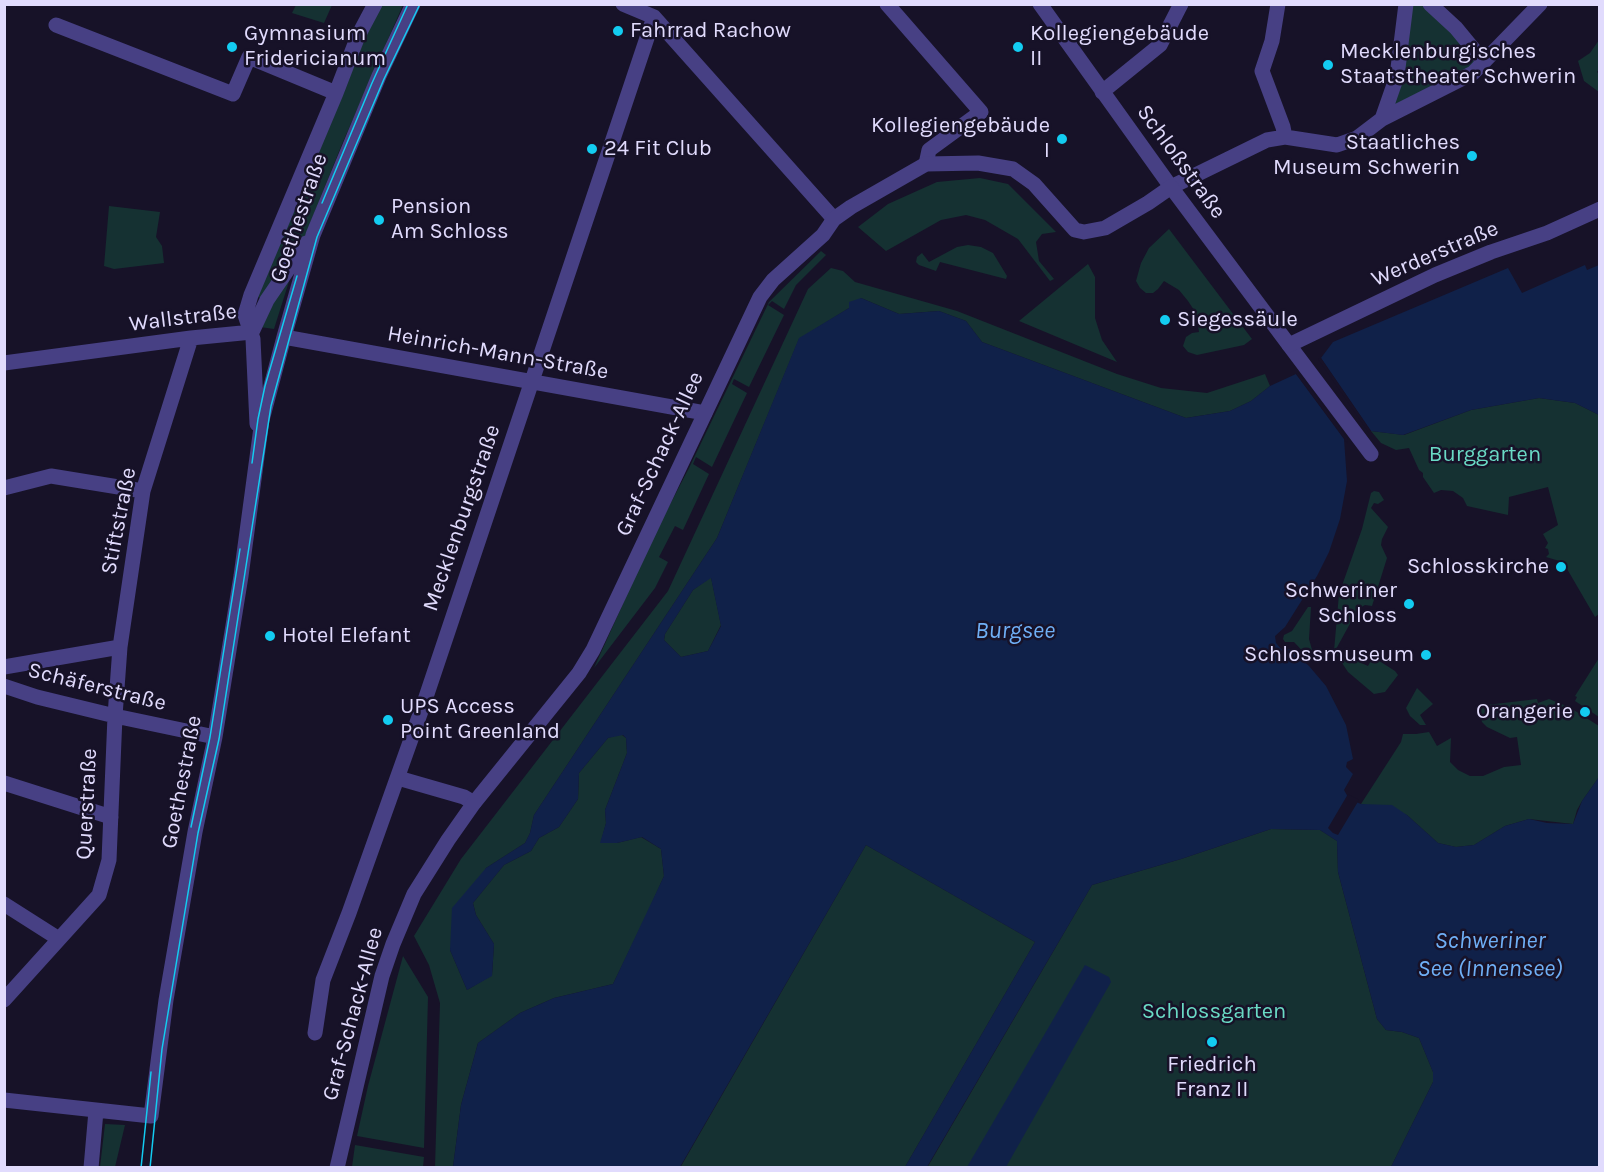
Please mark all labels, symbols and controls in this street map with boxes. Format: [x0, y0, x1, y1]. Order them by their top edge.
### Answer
place label: Fahrrad Rachow [630, 18, 791, 44]
place label: Gymnasium Fridericianum [244, 21, 386, 72]
place label: Kollegiengebäude II [1030, 21, 1209, 72]
marker: Fahrrad Rachow [611, 24, 625, 38]
place label: Mecklenburgisches Staatstheater Schwerin [1340, 39, 1576, 90]
marker: Gymnasium Fridericianum [225, 40, 239, 54]
marker: Kollegiengebäude II [1011, 40, 1025, 54]
marker: Mecklenburgisches Staatstheater Schwerin [1321, 58, 1335, 72]
street label: Schloßstraße [1131, 100, 1231, 224]
place label: Kollegiengebäude I [871, 113, 1050, 164]
place label: Staatliches Museum Schwerin [1273, 130, 1460, 182]
marker: Kollegiengebäude I [1055, 132, 1069, 146]
place label: 24 Fit Club [604, 136, 712, 162]
marker: 24 Fit Club [585, 142, 599, 156]
marker: Staatliches Museum Schwerin [1465, 149, 1479, 163]
street label: Goethestraße [265, 150, 333, 286]
place label: Pension Am Schloss [391, 194, 509, 246]
marker: Pension Am Schloss [372, 213, 386, 227]
street label: Werderstraße [1368, 215, 1502, 293]
street label: Wallstraße [128, 298, 238, 338]
place label: Siegessäule [1177, 307, 1298, 333]
marker: Siegessäule [1158, 313, 1172, 327]
street label: Heinrich-Mann-Straße [385, 321, 611, 385]
street label: Graf-Schack-Allee [610, 368, 710, 540]
street label: Mecklenburgstraße [418, 421, 506, 615]
park label: Burggarten [1429, 442, 1541, 468]
street label: Stiftstraße [96, 465, 142, 577]
place label: Schlosskirche [1407, 554, 1549, 580]
marker: Schlosskirche [1554, 560, 1568, 574]
place label: Schweriner Schloss [1285, 578, 1397, 630]
marker: Schweriner Schloss [1402, 597, 1416, 611]
water label: Burgsee [975, 617, 1055, 645]
place label: Hotel Elefant [282, 623, 411, 649]
marker: Hotel Elefant [263, 629, 277, 643]
place label: Schlossmuseum [1244, 642, 1414, 668]
marker: Schlossmuseum [1419, 648, 1433, 662]
street label: Schäferstraße [25, 657, 169, 717]
place label: UPS Access Point Greenland [400, 694, 560, 746]
place label: Orangerie [1476, 699, 1573, 725]
marker: Orangerie [1578, 705, 1592, 719]
street label: Goethestraße [156, 713, 208, 851]
marker: UPS Access Point Greenland [381, 713, 395, 727]
street label: Querstraße [71, 748, 103, 860]
street label: Graf-Schack-Allee [317, 924, 389, 1104]
water label: Schweriner See (Innensee) [1417, 927, 1563, 983]
park label: Schlossgarten [1142, 999, 1286, 1025]
marker: Friedrich Franz II [1205, 1035, 1219, 1049]
place label: Friedrich Franz II [1167, 1052, 1257, 1104]

